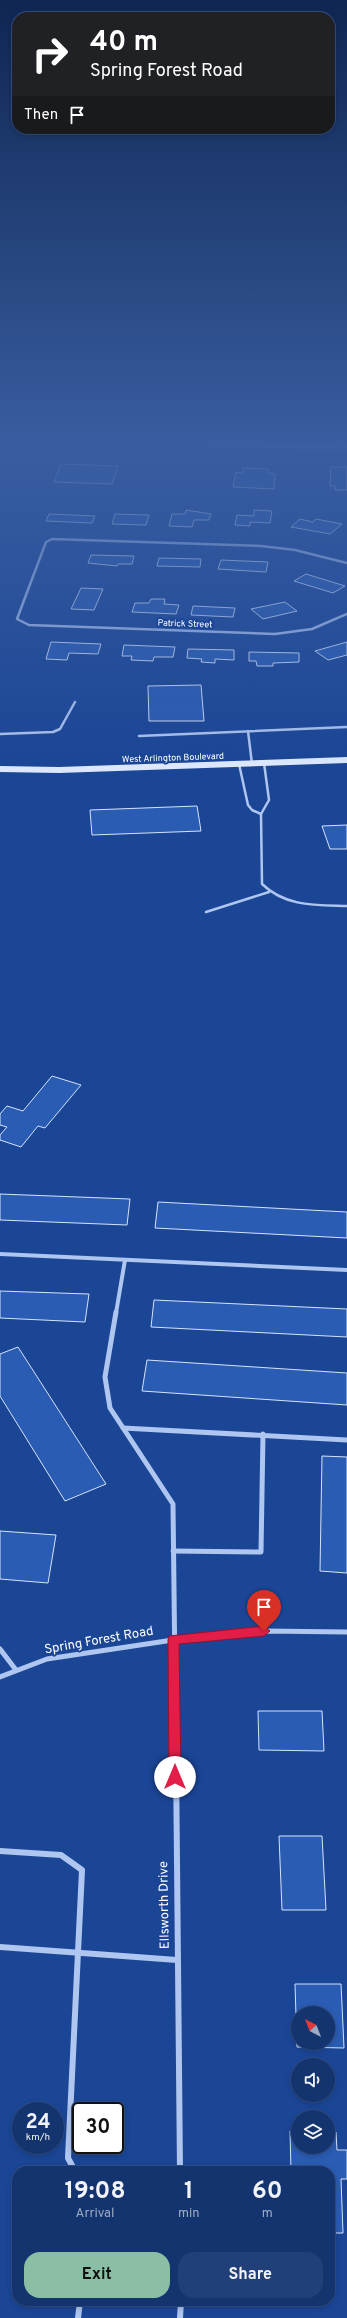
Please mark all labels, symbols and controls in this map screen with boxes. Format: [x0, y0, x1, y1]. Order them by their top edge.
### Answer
text: 40 m [90, 25, 158, 61]
icon: right [24, 28, 76, 80]
text: Spring Forest Road [90, 60, 243, 83]
icon: arrive [66, 104, 88, 126]
text: Then [24, 106, 58, 125]
street label: Patrick Street [157, 618, 213, 630]
street label: West Arlington Boulevard [122, 751, 224, 765]
pin [247, 1590, 281, 1631]
icon: arrive [253, 1596, 275, 1618]
street label: Spring Forest Road [43, 1624, 155, 1658]
position arrow [154, 1756, 196, 1798]
street label: Ellsworth Drive [156, 1861, 174, 1949]
north arrow [291, 2006, 335, 2050]
map controls [291, 2006, 335, 2154]
button: sound [291, 2058, 335, 2102]
speed limit sign: 30 [72, 2102, 124, 2154]
text: 24 [25, 2110, 51, 2136]
button: layers [291, 2110, 335, 2154]
text: km/h [26, 2131, 50, 2144]
text: 19:08 [64, 2177, 126, 2207]
text: 1 [184, 2177, 194, 2207]
text: 60 [252, 2177, 283, 2207]
text: Arrival [76, 2206, 114, 2222]
text: min [178, 2206, 200, 2222]
text: m [262, 2206, 273, 2222]
button: Exit [24, 2252, 170, 2298]
button: Share [178, 2252, 323, 2298]

